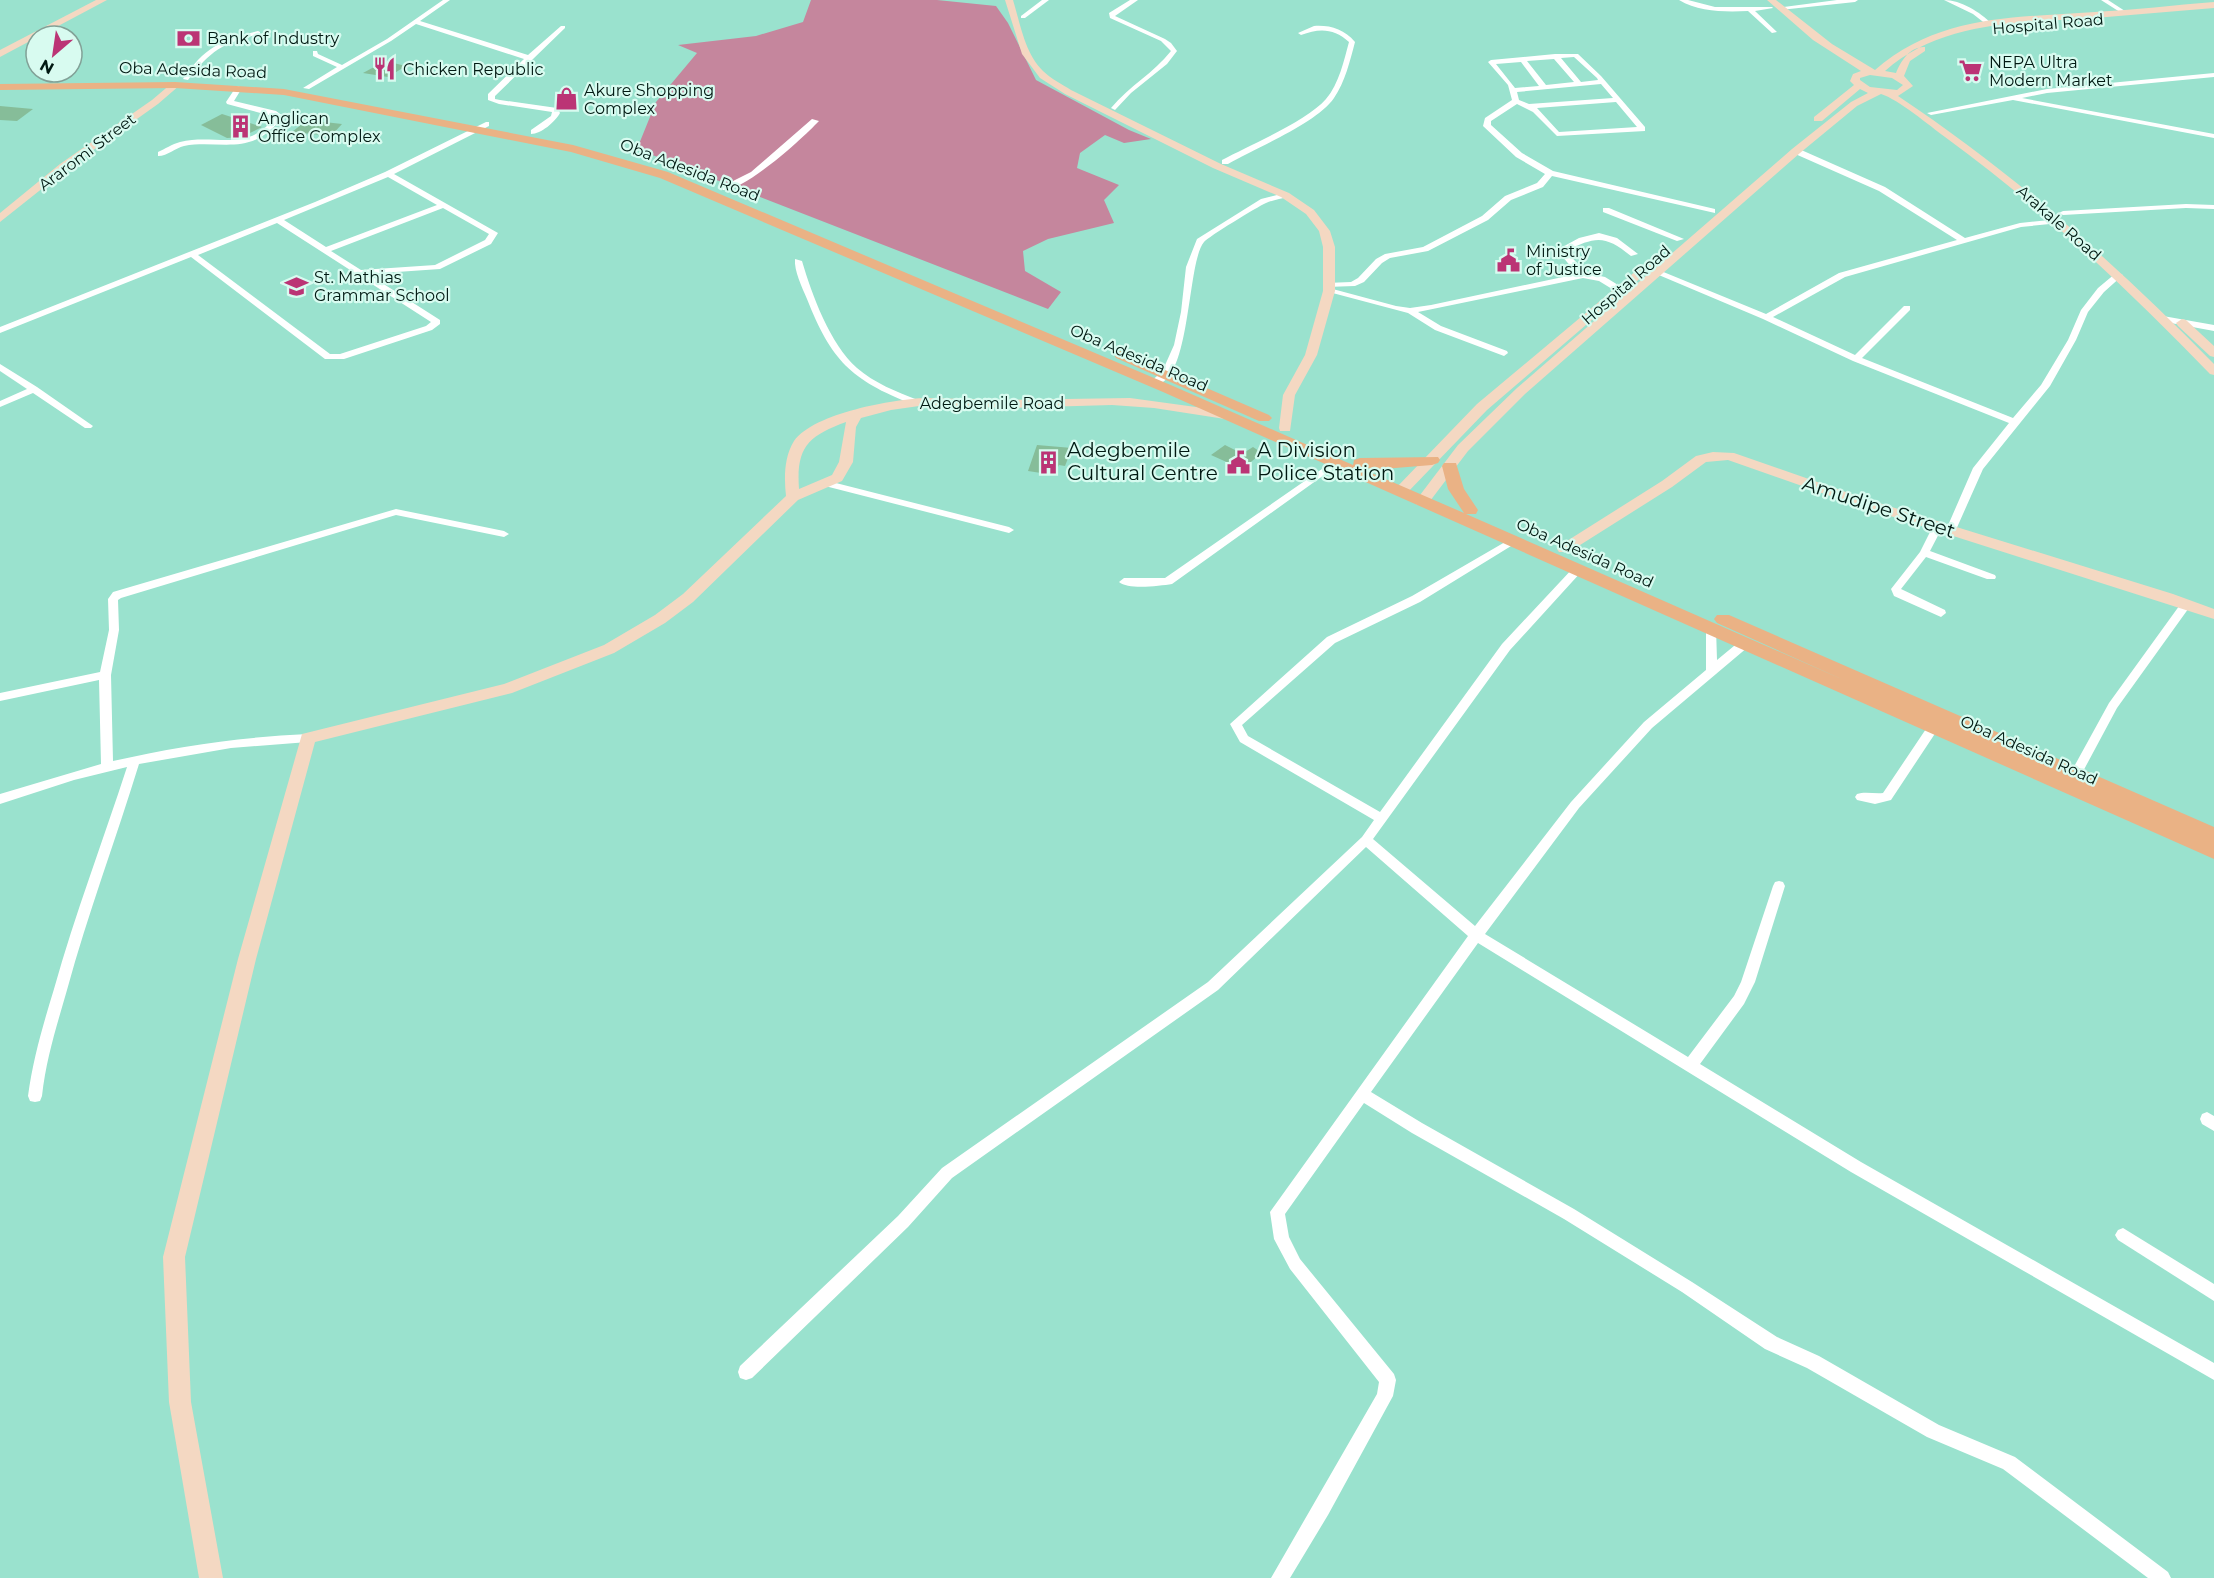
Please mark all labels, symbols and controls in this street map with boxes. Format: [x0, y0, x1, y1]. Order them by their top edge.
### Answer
street label: Hospital Road [1991, 10, 2105, 38]
north arrow [24, 24, 84, 84]
bank icon: Bank of Industry [176, 25, 202, 51]
place label: Bank of Industry [207, 29, 340, 48]
place label: NEPA Ultra Modern Market [1989, 53, 2113, 90]
text: N [37, 55, 57, 78]
restaurant icon: Chicken Republic [372, 56, 398, 82]
street label: Oba Adesida Road [119, 58, 267, 82]
supermarket icon: NEPA Ultra Modern Market [1958, 58, 1984, 84]
place label: Chicken Republic [403, 60, 544, 79]
place label: Akure Shopping Complex [584, 81, 714, 118]
shop icon: Akure Shopping Complex [553, 86, 579, 112]
street label: Araromi Street [35, 109, 140, 195]
place label: Anglican Office Complex [258, 109, 381, 146]
building icon: Anglican Office Complex [227, 114, 253, 140]
street label: Oba Adesida Road [617, 135, 763, 205]
street label: Arakale Road [2013, 181, 2105, 265]
street label: Hospital Road [1578, 241, 1674, 329]
place label: Ministry of Justice [1526, 242, 1602, 279]
public building icon: Ministry of Justice [1495, 247, 1521, 273]
place label: St. Mathias Grammar School [314, 268, 449, 305]
school or university icon: St. Mathias Grammar School [283, 273, 309, 299]
street label: Oba Adesida Road [1067, 320, 1211, 396]
street label: Adegbemile Road [920, 394, 1064, 413]
place label: Adegbemile Cultural Centre [1067, 438, 1218, 485]
place label: A Division Police Station [1257, 438, 1394, 485]
building icon: Adegbemile Cultural Centre [1036, 449, 1062, 475]
public building icon: A Division Police Station [1226, 449, 1252, 475]
street label: Amudipe Street [1800, 471, 1958, 543]
street label: Oba Adesida Road [1513, 514, 1657, 592]
street label: Oba Adesida Road [1957, 711, 2101, 789]

